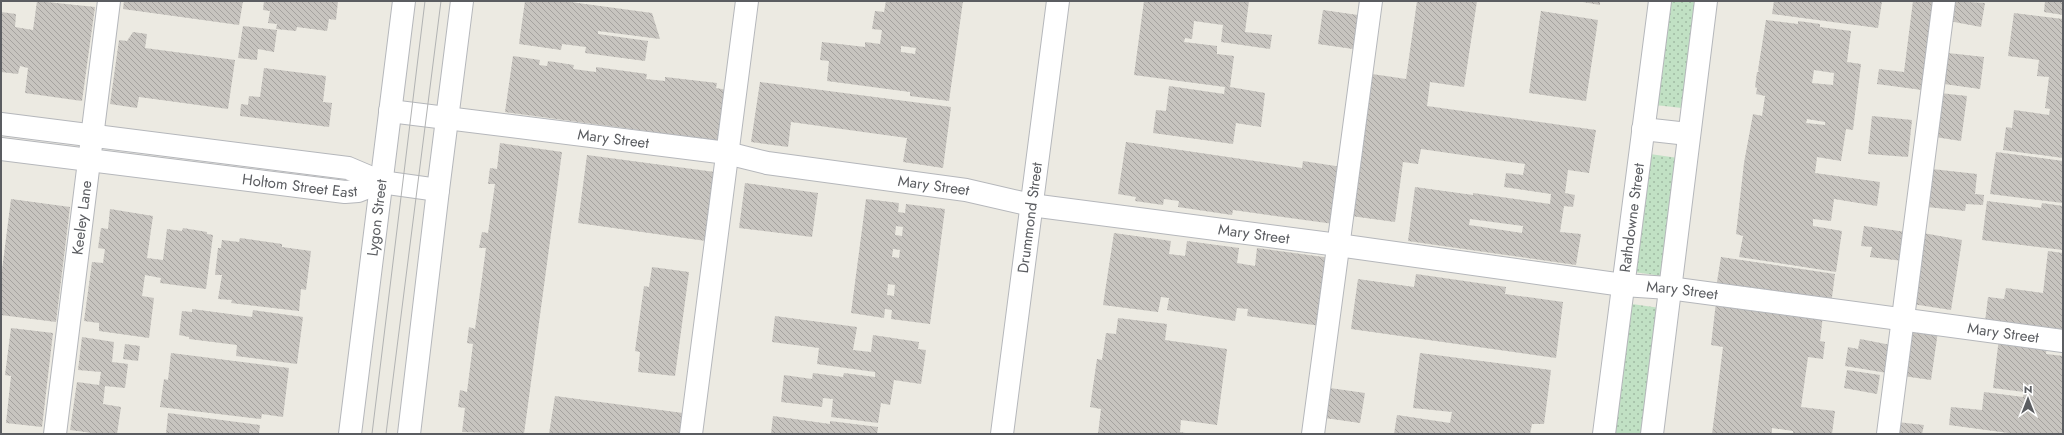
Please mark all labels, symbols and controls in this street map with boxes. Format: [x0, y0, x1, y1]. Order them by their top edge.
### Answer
street label: Mary Street [576, 123, 651, 154]
street label: Drummond Street [1012, 161, 1048, 275]
street label: Rathdowne Street [1614, 162, 1650, 274]
street label: Holtom Street East [241, 168, 358, 203]
street label: Mary Street [897, 170, 972, 202]
street label: Lygon Street [361, 178, 393, 257]
street label: Keeley Lane [66, 179, 98, 256]
street label: Mary Street [1217, 218, 1291, 250]
street label: Mary Street [1646, 276, 1720, 306]
street label: Mary Street [1966, 317, 2041, 349]
north arrow [2008, 379, 2048, 419]
text: N [2024, 381, 2032, 397]

